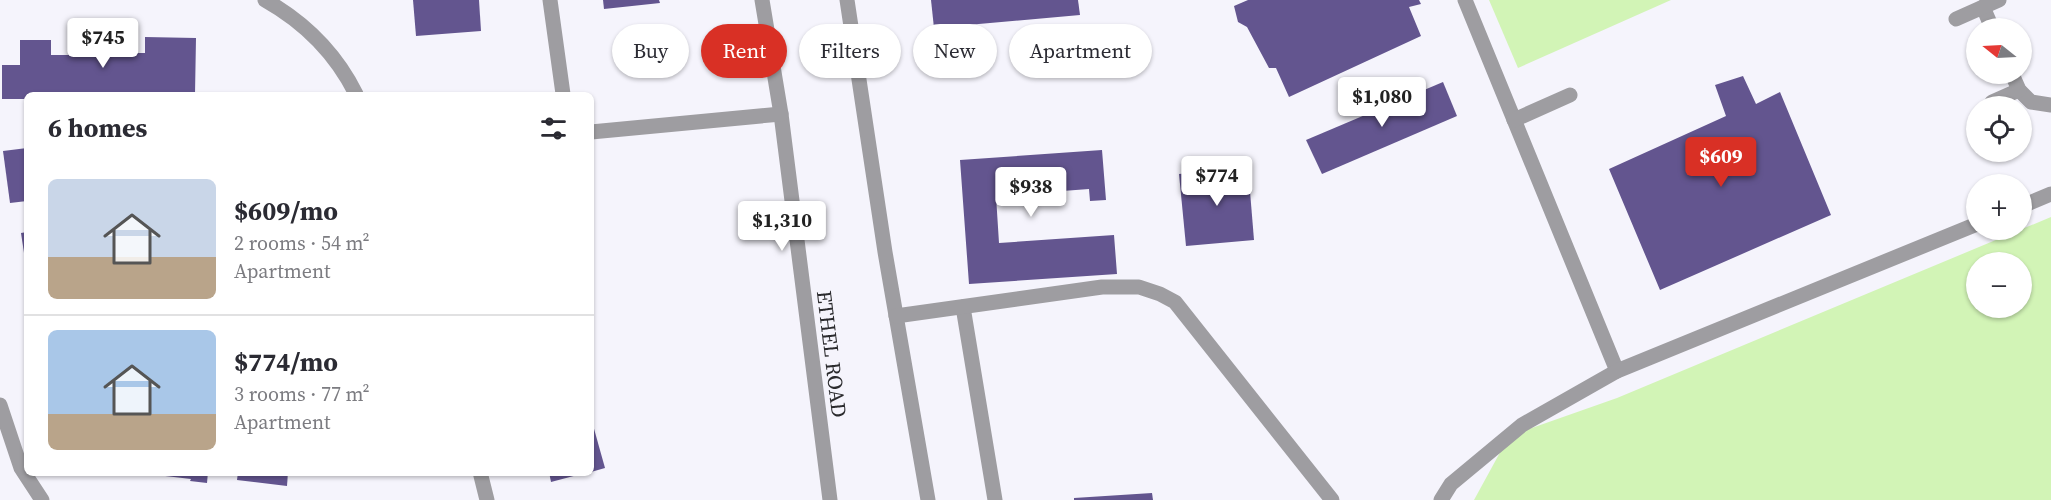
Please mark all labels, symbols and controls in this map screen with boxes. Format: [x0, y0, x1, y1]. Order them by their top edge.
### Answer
pin: $745 [67, 18, 139, 69]
north arrow [1966, 18, 2032, 84]
map controls [1966, 18, 2032, 318]
text: $745 [81, 23, 125, 51]
chip: Buy [612, 24, 689, 78]
chip: Rent [701, 24, 787, 78]
chip: Filters [799, 24, 901, 78]
chip: New [913, 24, 997, 78]
chip: Apartment [1009, 24, 1152, 78]
pin: $1,080 [1333, 77, 1431, 128]
text: $1,080 [1352, 82, 1412, 110]
button: locate [1966, 96, 2032, 162]
text: 6 homes [48, 110, 147, 146]
icon: filters [537, 112, 570, 145]
pin: $609 [1685, 137, 1757, 188]
text: $609 [1699, 142, 1743, 170]
pin: $774 [1181, 156, 1253, 207]
text: $774 [1195, 161, 1239, 189]
pin: $938 [995, 167, 1067, 218]
text: $938 [1009, 172, 1053, 200]
button: + [1966, 174, 2032, 240]
text: $609/mo [234, 193, 338, 229]
pin: $1,310 [733, 201, 831, 252]
icon: home [96, 203, 168, 275]
text: $1,310 [752, 206, 812, 234]
text: 2 rooms · 54 m² [234, 229, 370, 257]
button: − [1966, 252, 2032, 318]
text: Apartment [234, 257, 331, 285]
street label: ETHEL ROAD [810, 289, 854, 419]
text: $774/mo [234, 344, 338, 380]
icon: home [96, 354, 168, 426]
text: 3 rooms · 77 m² [234, 380, 370, 408]
text: Apartment [234, 408, 331, 436]

